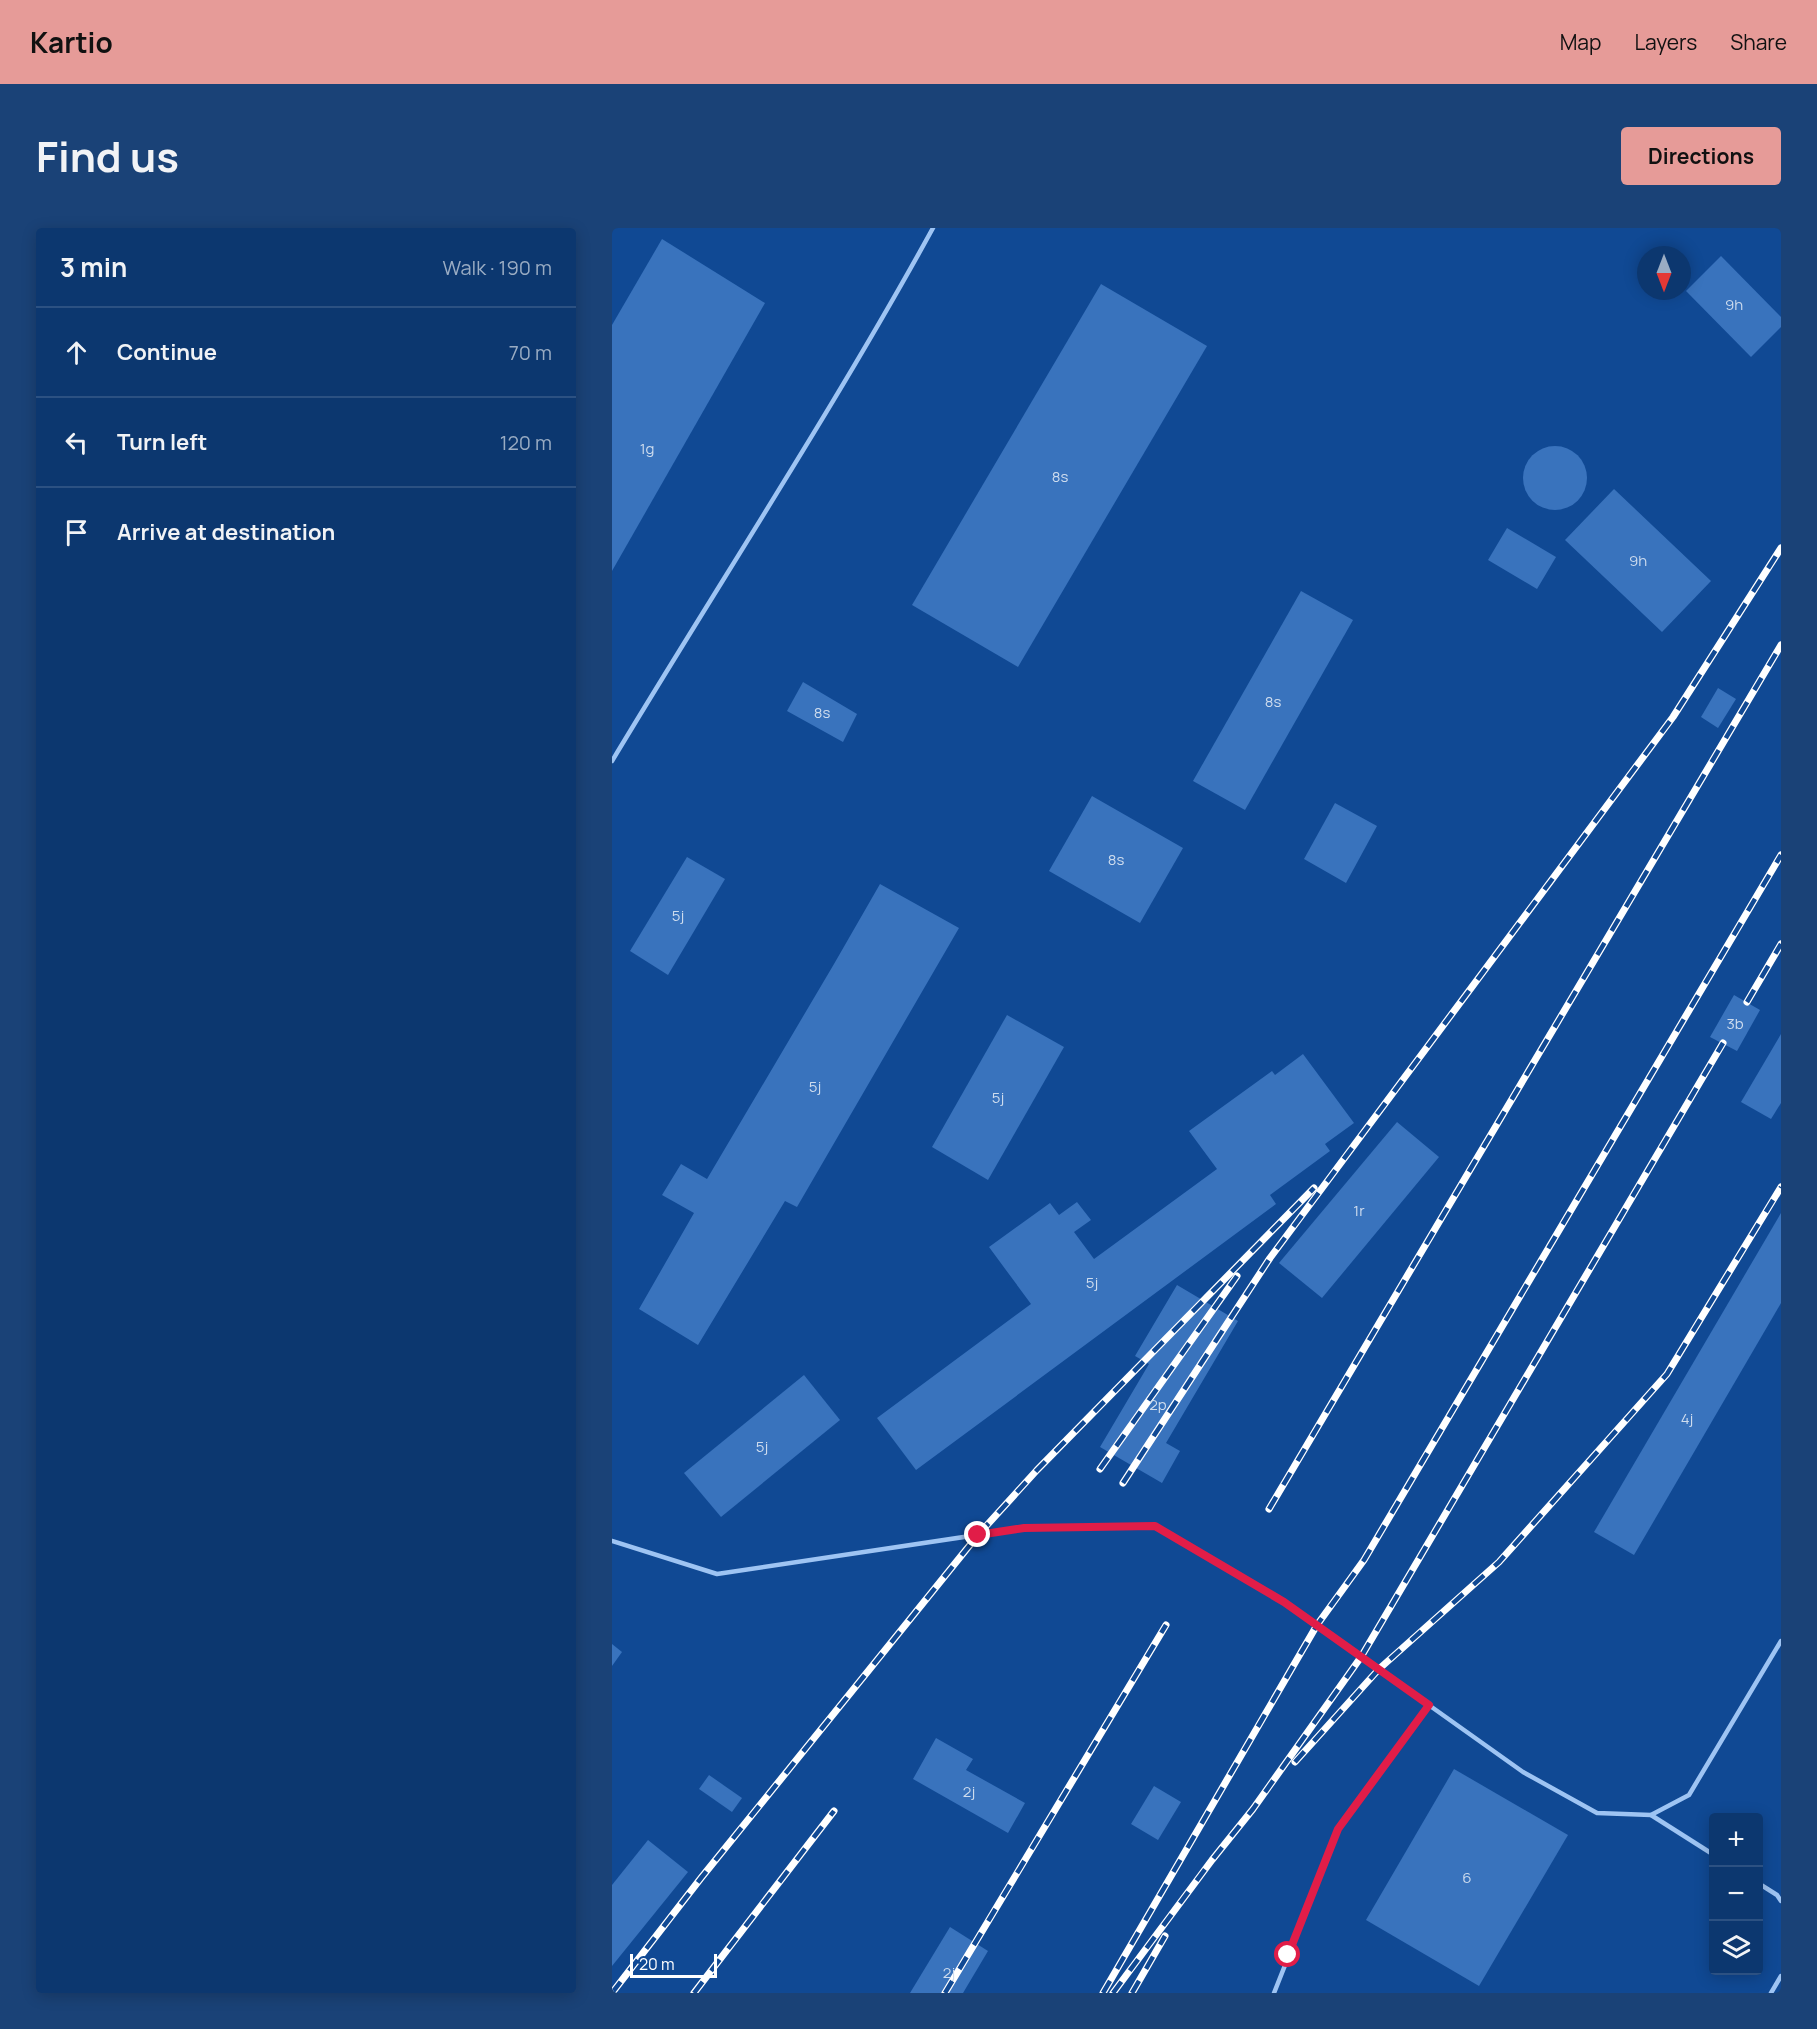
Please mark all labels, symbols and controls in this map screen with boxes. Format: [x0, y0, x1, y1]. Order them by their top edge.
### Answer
text: Kartio [30, 23, 113, 61]
text: Map [1560, 28, 1601, 56]
text: Layers [1634, 28, 1697, 56]
text: Share [1730, 28, 1787, 56]
text: Find us [36, 127, 179, 185]
button: Directions [1621, 127, 1781, 185]
north arrow [1637, 246, 1691, 300]
text: 3 min [60, 249, 127, 285]
text: Walk · 190 m [443, 254, 552, 281]
house number: 9h [1725, 294, 1743, 315]
icon: ahead [60, 336, 93, 369]
text: Continue [117, 337, 217, 367]
text: 70 m [509, 339, 552, 366]
icon: left [60, 426, 93, 459]
text: Turn left [117, 427, 207, 457]
text: 120 m [500, 429, 552, 456]
house number: 1g [640, 438, 654, 459]
house number: 8s [1052, 466, 1068, 487]
icon: arrive [60, 516, 93, 549]
text: Arrive at destination [117, 517, 335, 547]
house number: 9h [1629, 550, 1647, 571]
house number: 8s [1265, 691, 1281, 712]
house number: 8s [814, 702, 830, 723]
house number: 8s [1108, 849, 1124, 870]
house number: 5j [672, 905, 684, 926]
house number: 3b [1726, 1013, 1744, 1034]
house number: 5j [809, 1076, 821, 1097]
house number: 5j [992, 1087, 1004, 1108]
house number: 1r [1353, 1200, 1365, 1221]
house number: 5j [1086, 1272, 1098, 1293]
house number: 2p [1149, 1394, 1167, 1415]
house number: 4j [1681, 1408, 1693, 1429]
house number: 5j [756, 1436, 768, 1457]
route end [964, 1521, 990, 1547]
house number: 2j [963, 1781, 975, 1802]
map controls [1709, 1813, 1763, 1975]
button: + [1709, 1813, 1763, 1867]
house number: 6 [1462, 1867, 1472, 1888]
button: − [1709, 1867, 1763, 1921]
button: layers [1709, 1921, 1763, 1975]
route start [1274, 1941, 1300, 1967]
scale bar [630, 1951, 717, 1978]
text: 20 m [639, 1953, 675, 1975]
house number: 2j [943, 1962, 955, 1983]

